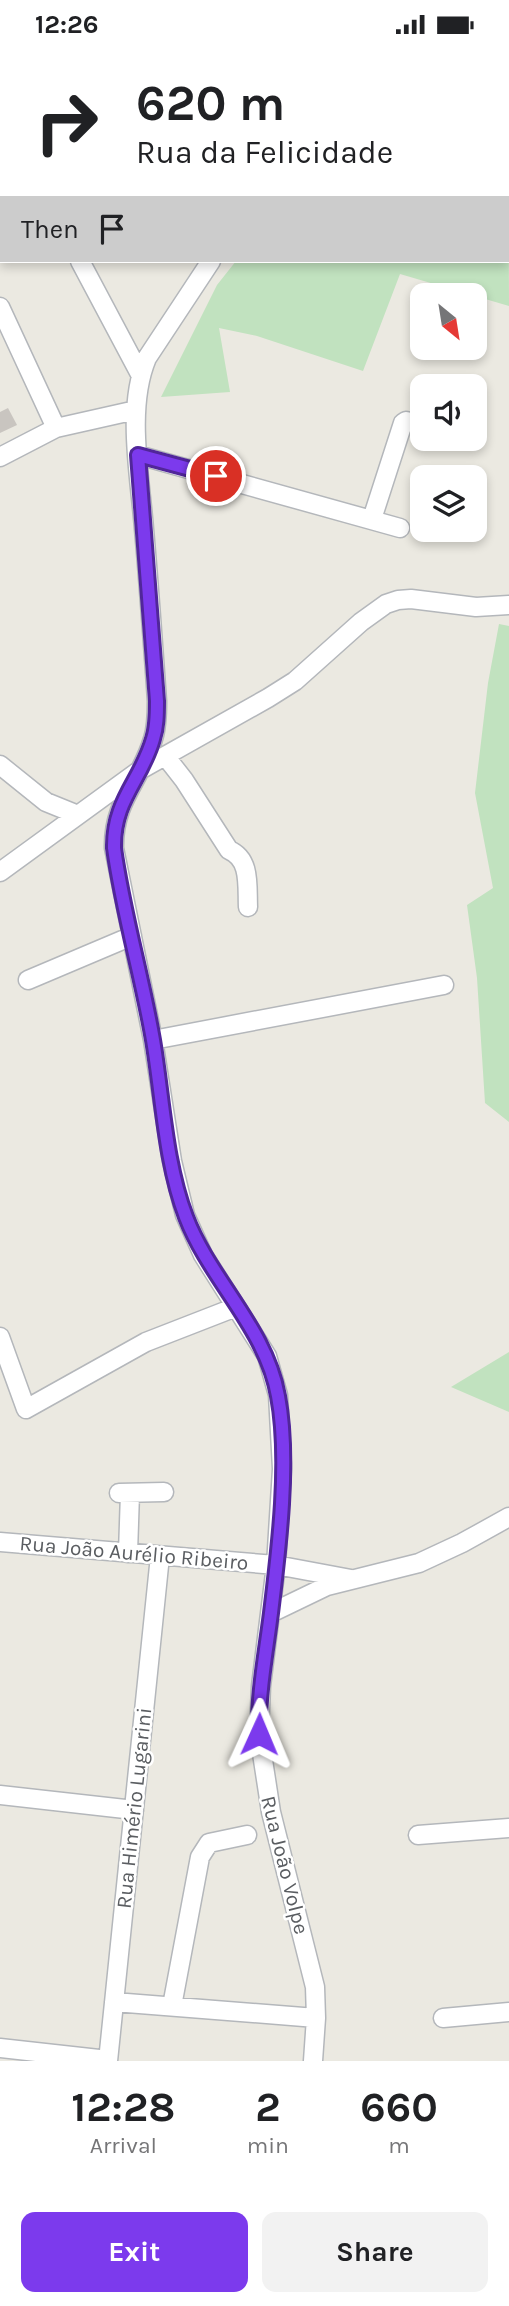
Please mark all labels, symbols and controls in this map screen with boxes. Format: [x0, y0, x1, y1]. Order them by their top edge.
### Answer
text: 12:26 [35, 9, 99, 40]
text: 620 m [136, 75, 285, 132]
icon: right [21, 77, 112, 168]
text: Rua da Felicidade [136, 134, 393, 171]
icon: arrive [93, 210, 131, 248]
text: Then [21, 214, 79, 245]
north arrow [410, 283, 486, 361]
map controls [410, 283, 487, 542]
button: sound [410, 374, 487, 451]
pin [186, 446, 246, 506]
icon: arrive [197, 457, 235, 495]
button: layers [410, 465, 487, 542]
street label: Rua João Aurélio Ribeiro [19, 1531, 249, 1575]
position arrow [222, 1697, 296, 1771]
street label: Rua Himério Lugarini [112, 1706, 156, 1910]
street label: Rua João Volpe [256, 1793, 314, 1937]
text: 12:28 [71, 2082, 175, 2132]
text: 2 [255, 2082, 281, 2132]
text: 660 [360, 2082, 438, 2132]
text: Arrival [90, 2132, 157, 2159]
text: min [247, 2132, 289, 2159]
text: m [388, 2132, 410, 2159]
button: Exit [21, 2212, 248, 2292]
button: Share [262, 2212, 488, 2292]

